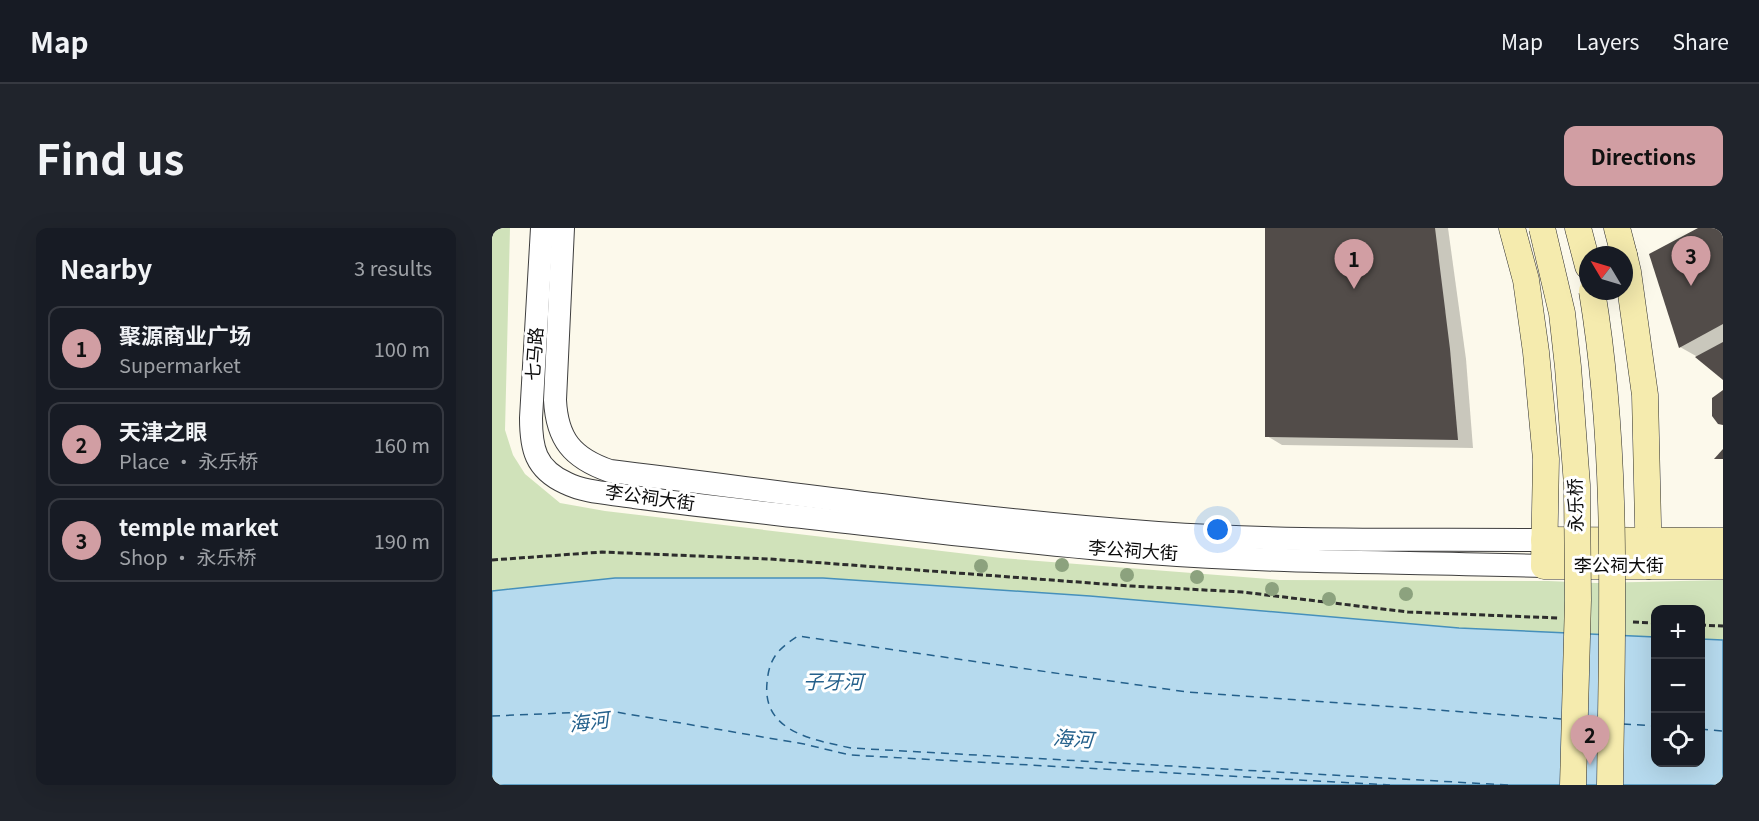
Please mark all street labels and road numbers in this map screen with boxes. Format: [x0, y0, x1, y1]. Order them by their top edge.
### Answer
street label: 七马路 [518, 326, 548, 382]
street label: 李公祠大街 [604, 477, 697, 515]
street label: 永乐桥 [1561, 478, 1587, 532]
street label: 李公祠大街 [1087, 533, 1179, 565]
street label: 李公祠大街 [1574, 551, 1664, 577]

